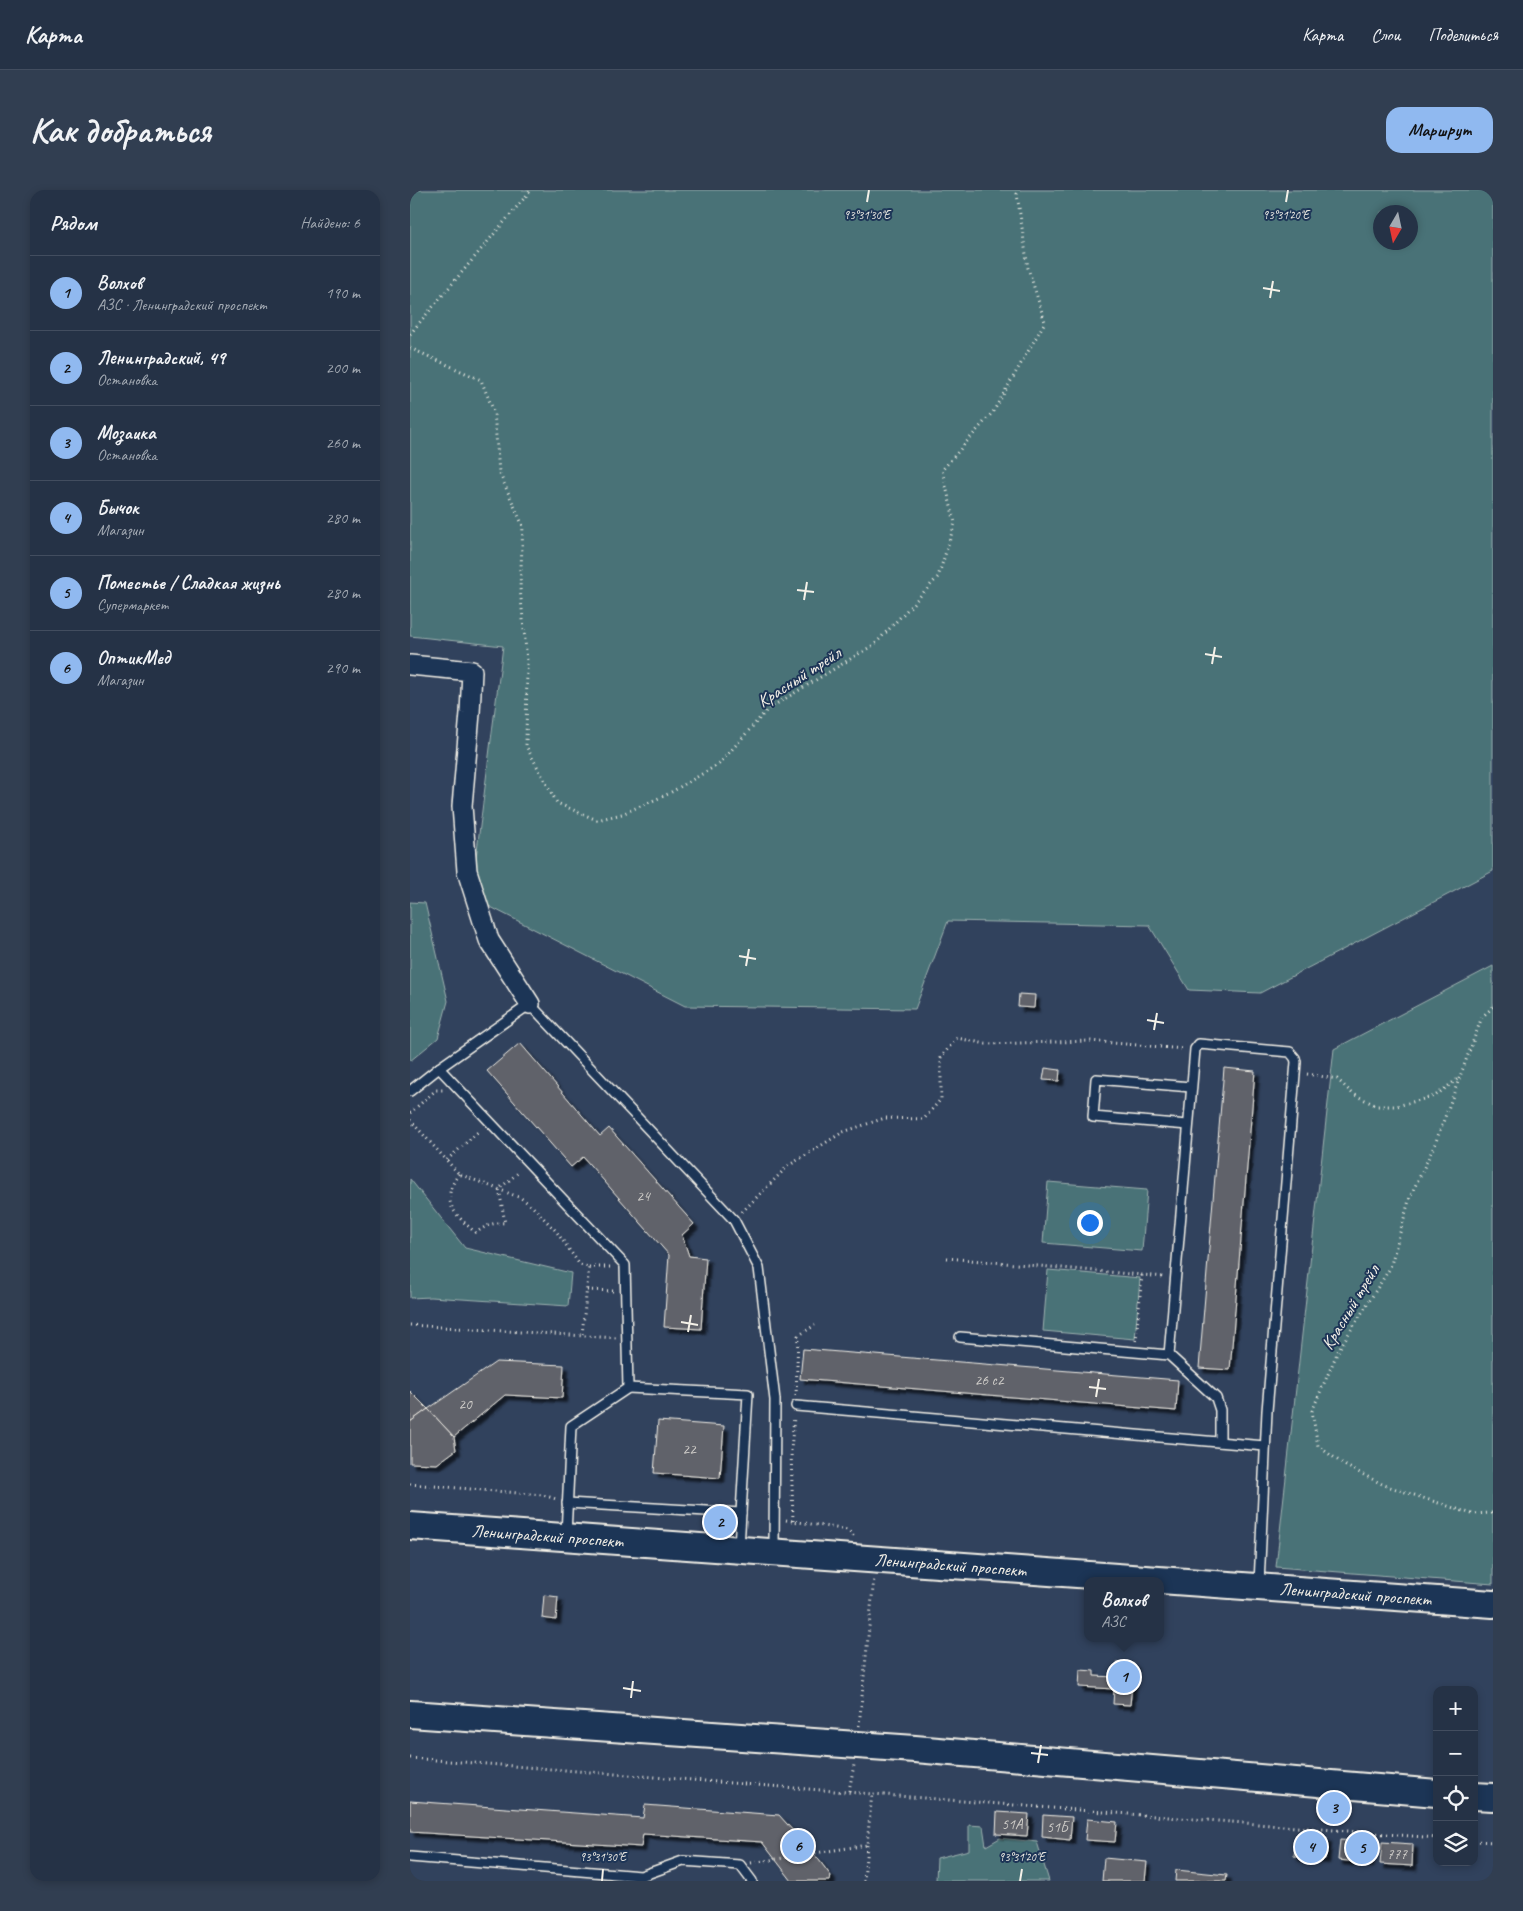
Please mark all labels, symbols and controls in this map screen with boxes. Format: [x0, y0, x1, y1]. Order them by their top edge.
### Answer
text: Карта [25, 20, 82, 50]
text: Карта [1302, 24, 1343, 46]
text: Слои [1371, 24, 1400, 46]
text: Поделиться [1428, 24, 1498, 46]
button: Маршрут [1386, 107, 1493, 153]
text: Как добраться [30, 108, 211, 153]
north arrow [1373, 205, 1418, 250]
text: 93°31'30"E [844, 207, 892, 223]
text: 93°31'20"E [1263, 207, 1311, 223]
text: Рядом [50, 210, 97, 236]
text: Найдено: 6 [300, 213, 360, 233]
text: Волхов [97, 271, 142, 295]
text: 1 [62, 283, 70, 303]
text: 190 m [326, 283, 360, 303]
text: АЗС · Ленинградский проспект [97, 295, 267, 315]
text: Ленинградский, 49 [97, 346, 225, 370]
text: 2 [62, 358, 70, 378]
text: 200 m [326, 358, 360, 378]
text: Остановка [97, 370, 157, 390]
text: Мозаика [97, 421, 155, 445]
text: 3 [62, 433, 70, 453]
text: 260 m [326, 433, 360, 453]
text: Остановка [97, 445, 157, 465]
text: Бычок [97, 496, 139, 520]
text: 4 [62, 508, 70, 528]
text: 280 m [326, 508, 360, 528]
text: Магазин [97, 520, 144, 540]
text: Поместье / Сладкая жизнь [97, 571, 280, 595]
text: 5 [63, 583, 69, 603]
text: 280 m [326, 583, 360, 603]
text: Супермаркет [97, 595, 168, 615]
street label: Красный трейл [753, 641, 846, 712]
text: ОптикМед [97, 646, 170, 670]
text: 6 [62, 658, 70, 678]
text: 290 m [326, 658, 360, 678]
text: Магазин [97, 670, 144, 690]
house number: 24 [636, 1187, 651, 1206]
your location [1077, 1210, 1103, 1236]
street label: Красный трейл [1316, 1259, 1385, 1353]
house number: 26 с2 [974, 1371, 1005, 1390]
house number: 20 [458, 1395, 473, 1414]
house number: 22 [682, 1440, 697, 1459]
pin: 2 [704, 1503, 736, 1541]
street label: Ленинградский проспект [471, 1519, 625, 1552]
street label: Ленинградский проспект [874, 1549, 1028, 1581]
popup [1084, 1577, 1164, 1642]
street label: Ленинградский проспект [1279, 1578, 1433, 1611]
text: Волхов [1101, 1588, 1147, 1612]
text: АЗС [1101, 1612, 1125, 1632]
pin: 1 [1108, 1658, 1140, 1696]
map controls [1433, 1686, 1478, 1866]
button: + [1433, 1686, 1478, 1731]
button: − [1433, 1731, 1478, 1776]
button: locate [1433, 1776, 1478, 1821]
pin: 3 [1318, 1789, 1350, 1827]
house number: 51А [1001, 1815, 1024, 1834]
house number: 51Б [1046, 1818, 1070, 1837]
button: layers [1433, 1821, 1478, 1866]
pin: 6 [782, 1827, 814, 1865]
pin: 4 [1295, 1828, 1327, 1866]
pin: 5 [1346, 1829, 1378, 1867]
house number: 777 [1387, 1845, 1408, 1864]
text: 93°31'30"E [580, 1849, 628, 1865]
text: 93°31'20"E [999, 1849, 1047, 1865]

